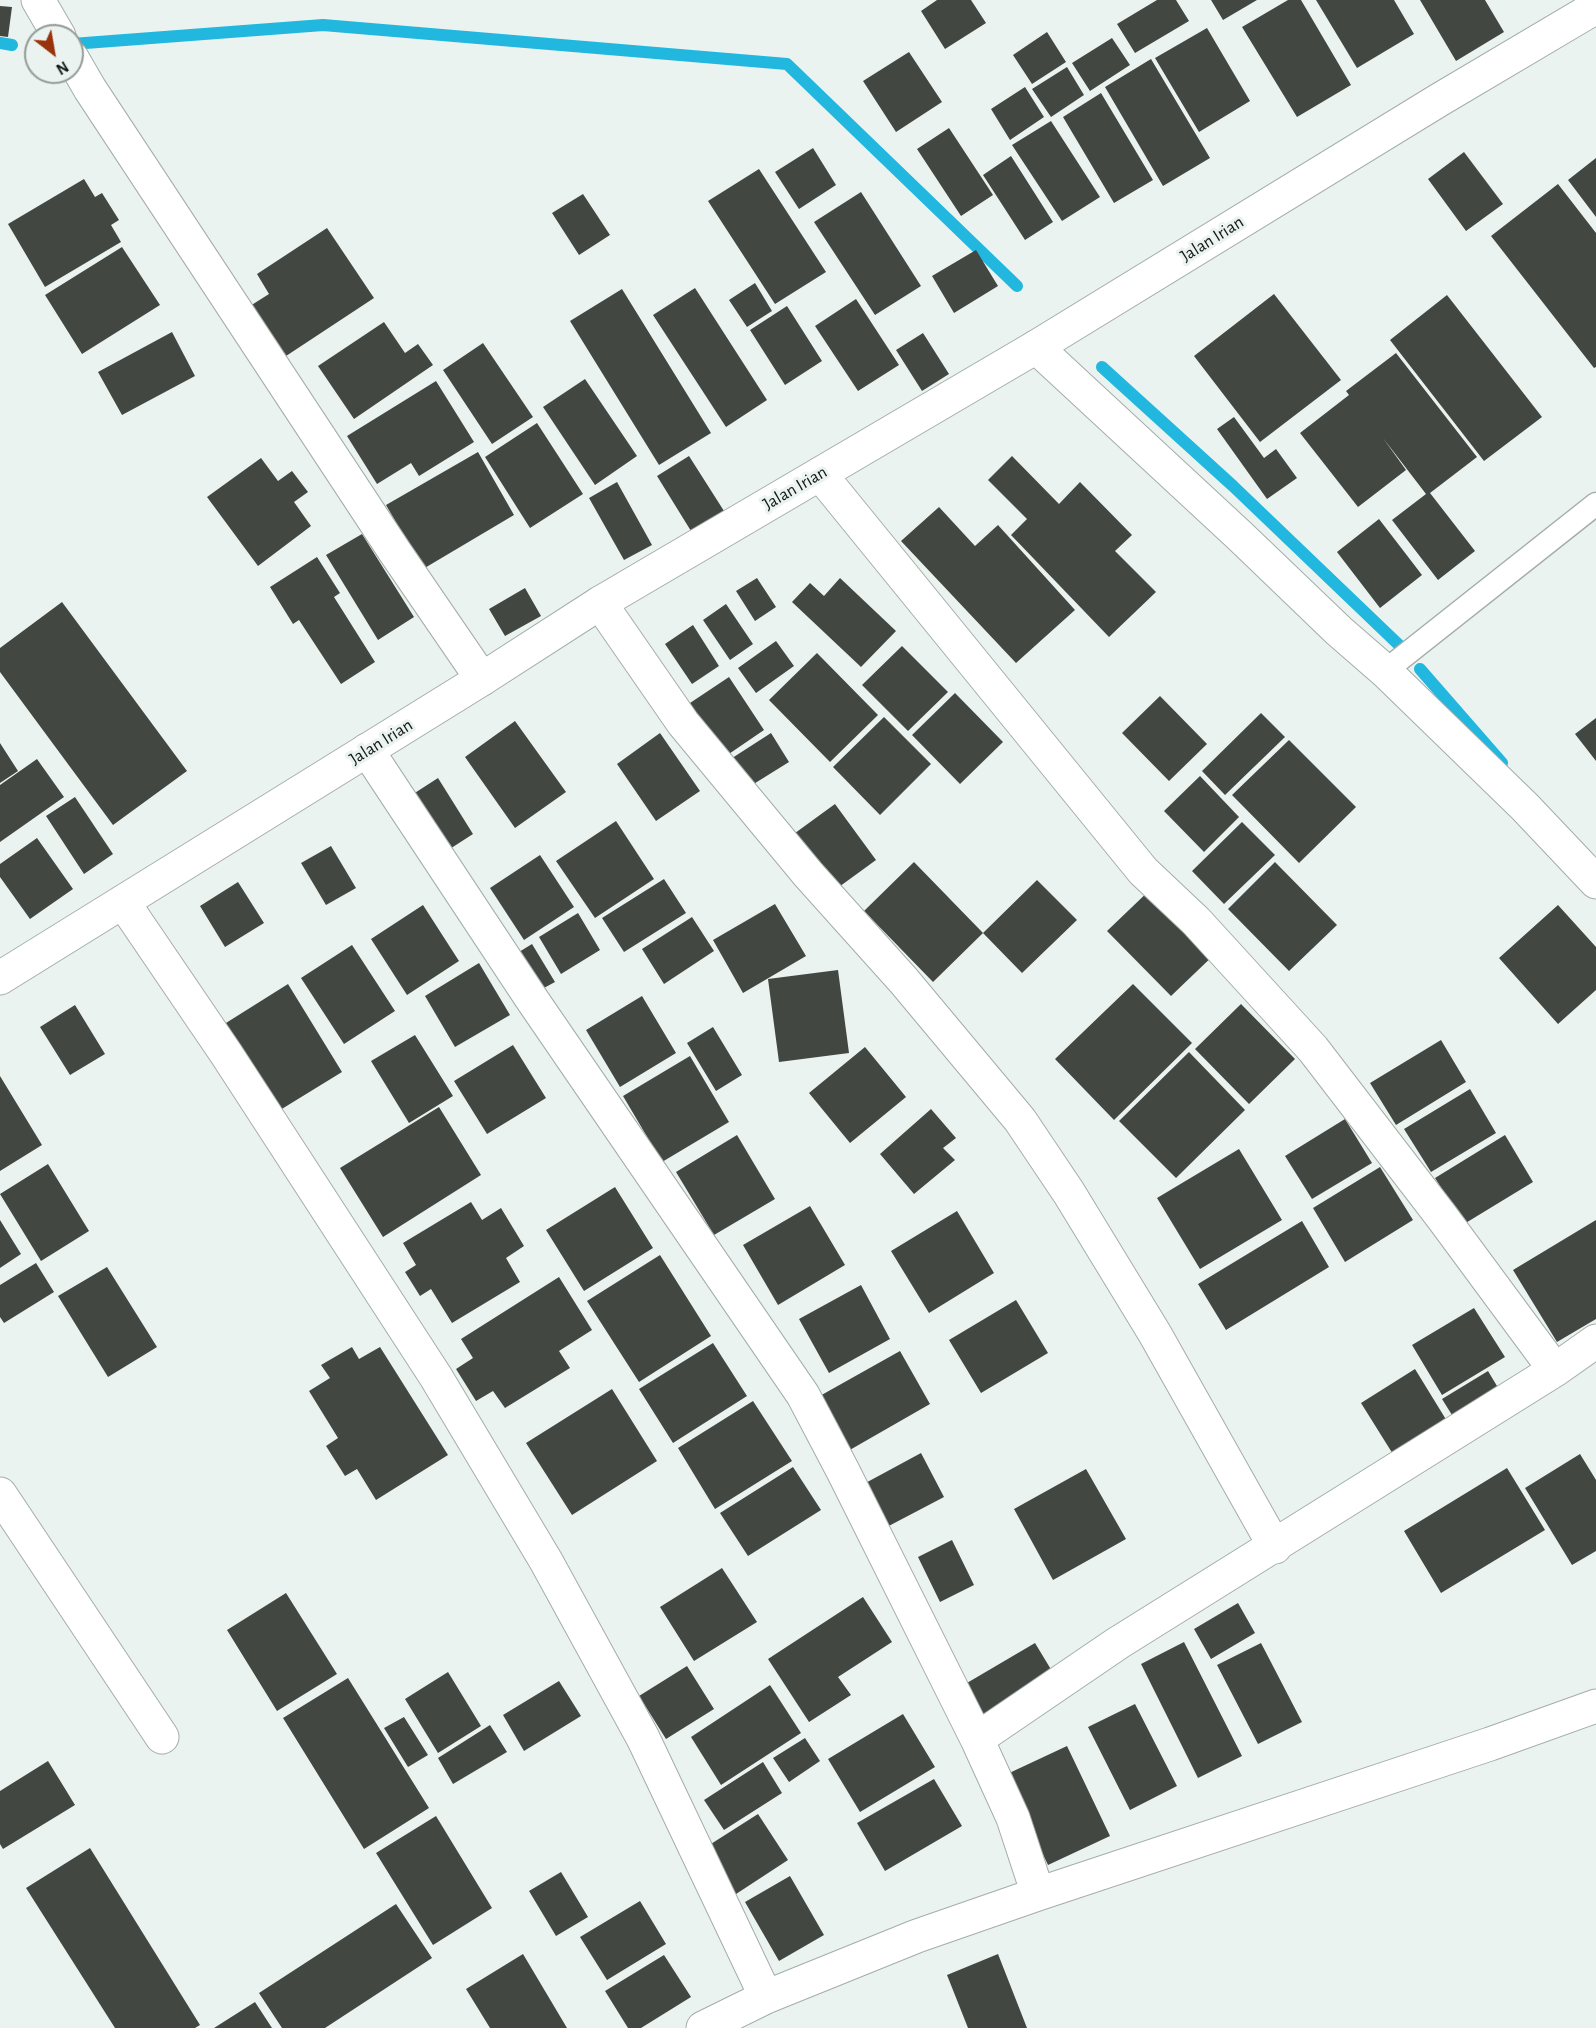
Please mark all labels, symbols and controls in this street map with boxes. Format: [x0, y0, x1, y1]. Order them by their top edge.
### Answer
north arrow [24, 24, 84, 84]
text: N [53, 58, 71, 77]
street label: Jalan Irian [1176, 211, 1248, 267]
street label: Jalan Irian [759, 461, 831, 515]
street label: Jalan Irian [345, 714, 417, 770]

